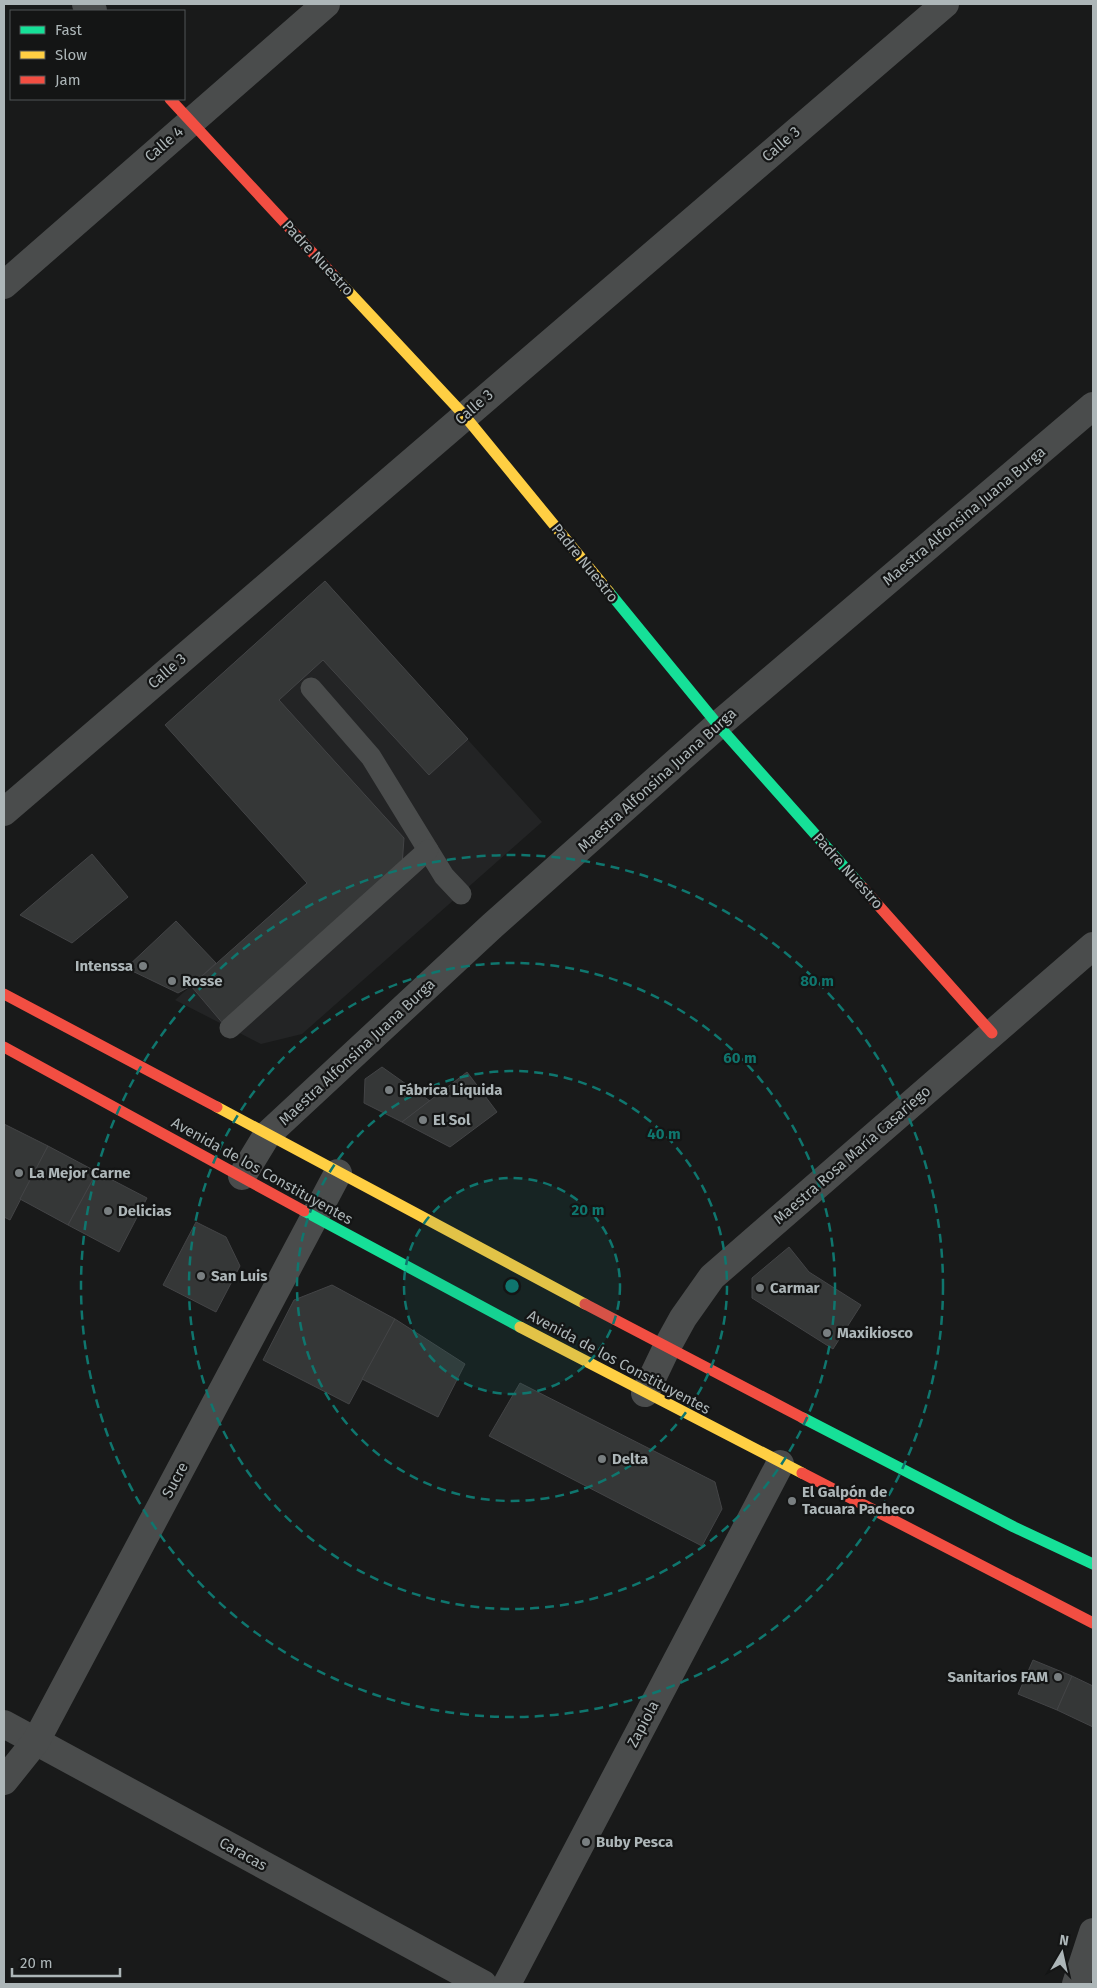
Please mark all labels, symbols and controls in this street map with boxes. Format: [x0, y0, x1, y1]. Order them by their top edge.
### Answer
legend [10, 10, 185, 100]
text: Fast [55, 21, 82, 39]
text: Slow [55, 46, 87, 64]
text: Jam [55, 71, 81, 89]
street label: Calle 4 [141, 122, 187, 166]
street label: Calle 3 [758, 123, 804, 165]
street label: Padre Nuestro [279, 217, 357, 299]
street label: Calle 3 [451, 386, 497, 428]
street label: Maestra Alfonsina Juana Burga [879, 443, 1049, 589]
street label: Padre Nuestro [548, 520, 622, 606]
street label: Calle 3 [144, 650, 190, 692]
street label: Maestra Alfonsina Juana Burga [574, 704, 740, 856]
street label: Padre Nuestro [809, 829, 887, 913]
place label: Intenssa [75, 957, 133, 975]
marker: Intenssa [137, 960, 149, 972]
place label: Rosse [182, 972, 222, 990]
text: 80 m [800, 972, 834, 990]
marker: Rosse [166, 975, 178, 987]
street label: Maestra Alfonsina Juana Burga [275, 975, 439, 1129]
text: 60 m [723, 1049, 757, 1067]
place label: Fábrica Liquida [399, 1081, 503, 1099]
street label: Maestra Rosa María Casariego [770, 1082, 934, 1228]
marker: Fábrica Liquida [383, 1084, 395, 1096]
place label: El Sol [433, 1111, 471, 1129]
street label: Avenida de los Constituyentes [168, 1114, 356, 1228]
marker: El Sol [417, 1114, 429, 1126]
text: 40 m [647, 1125, 681, 1143]
place label: La Mejor Carne [29, 1164, 131, 1182]
marker: La Mejor Carne [13, 1167, 25, 1179]
text: 20 m [572, 1201, 604, 1219]
place label: Delicias [118, 1202, 171, 1220]
marker: Delicias [102, 1205, 114, 1217]
place label: San Luis [211, 1267, 268, 1285]
marker: San Luis [195, 1270, 207, 1282]
centre of rings [503, 1277, 521, 1295]
place label: Carmar [770, 1279, 821, 1297]
marker: Carmar [754, 1282, 766, 1294]
street label: Avenida de los Constituyentes [524, 1306, 714, 1418]
place label: Maxikiosco [837, 1324, 913, 1342]
marker: Maxikiosco [821, 1327, 833, 1339]
place label: Delta [612, 1450, 648, 1468]
marker: Delta [596, 1453, 608, 1465]
street label: Sucre [158, 1459, 192, 1501]
place label: El Galpón de Tacuara Pacheco [802, 1483, 915, 1518]
marker: El Galpón de Tacuara Pacheco [786, 1495, 798, 1507]
place label: Sanitarios FAM [947, 1668, 1048, 1686]
marker: Sanitarios FAM [1052, 1671, 1064, 1683]
street label: Zapiola [623, 1698, 663, 1750]
place label: Buby Pesca [596, 1833, 673, 1851]
street label: Caracas [216, 1834, 270, 1874]
marker: Buby Pesca [580, 1836, 592, 1848]
north arrow [1037, 1928, 1087, 1978]
text: N [1058, 1932, 1070, 1950]
scale bar [12, 1946, 120, 1978]
text: 20 m [20, 1954, 53, 1972]

